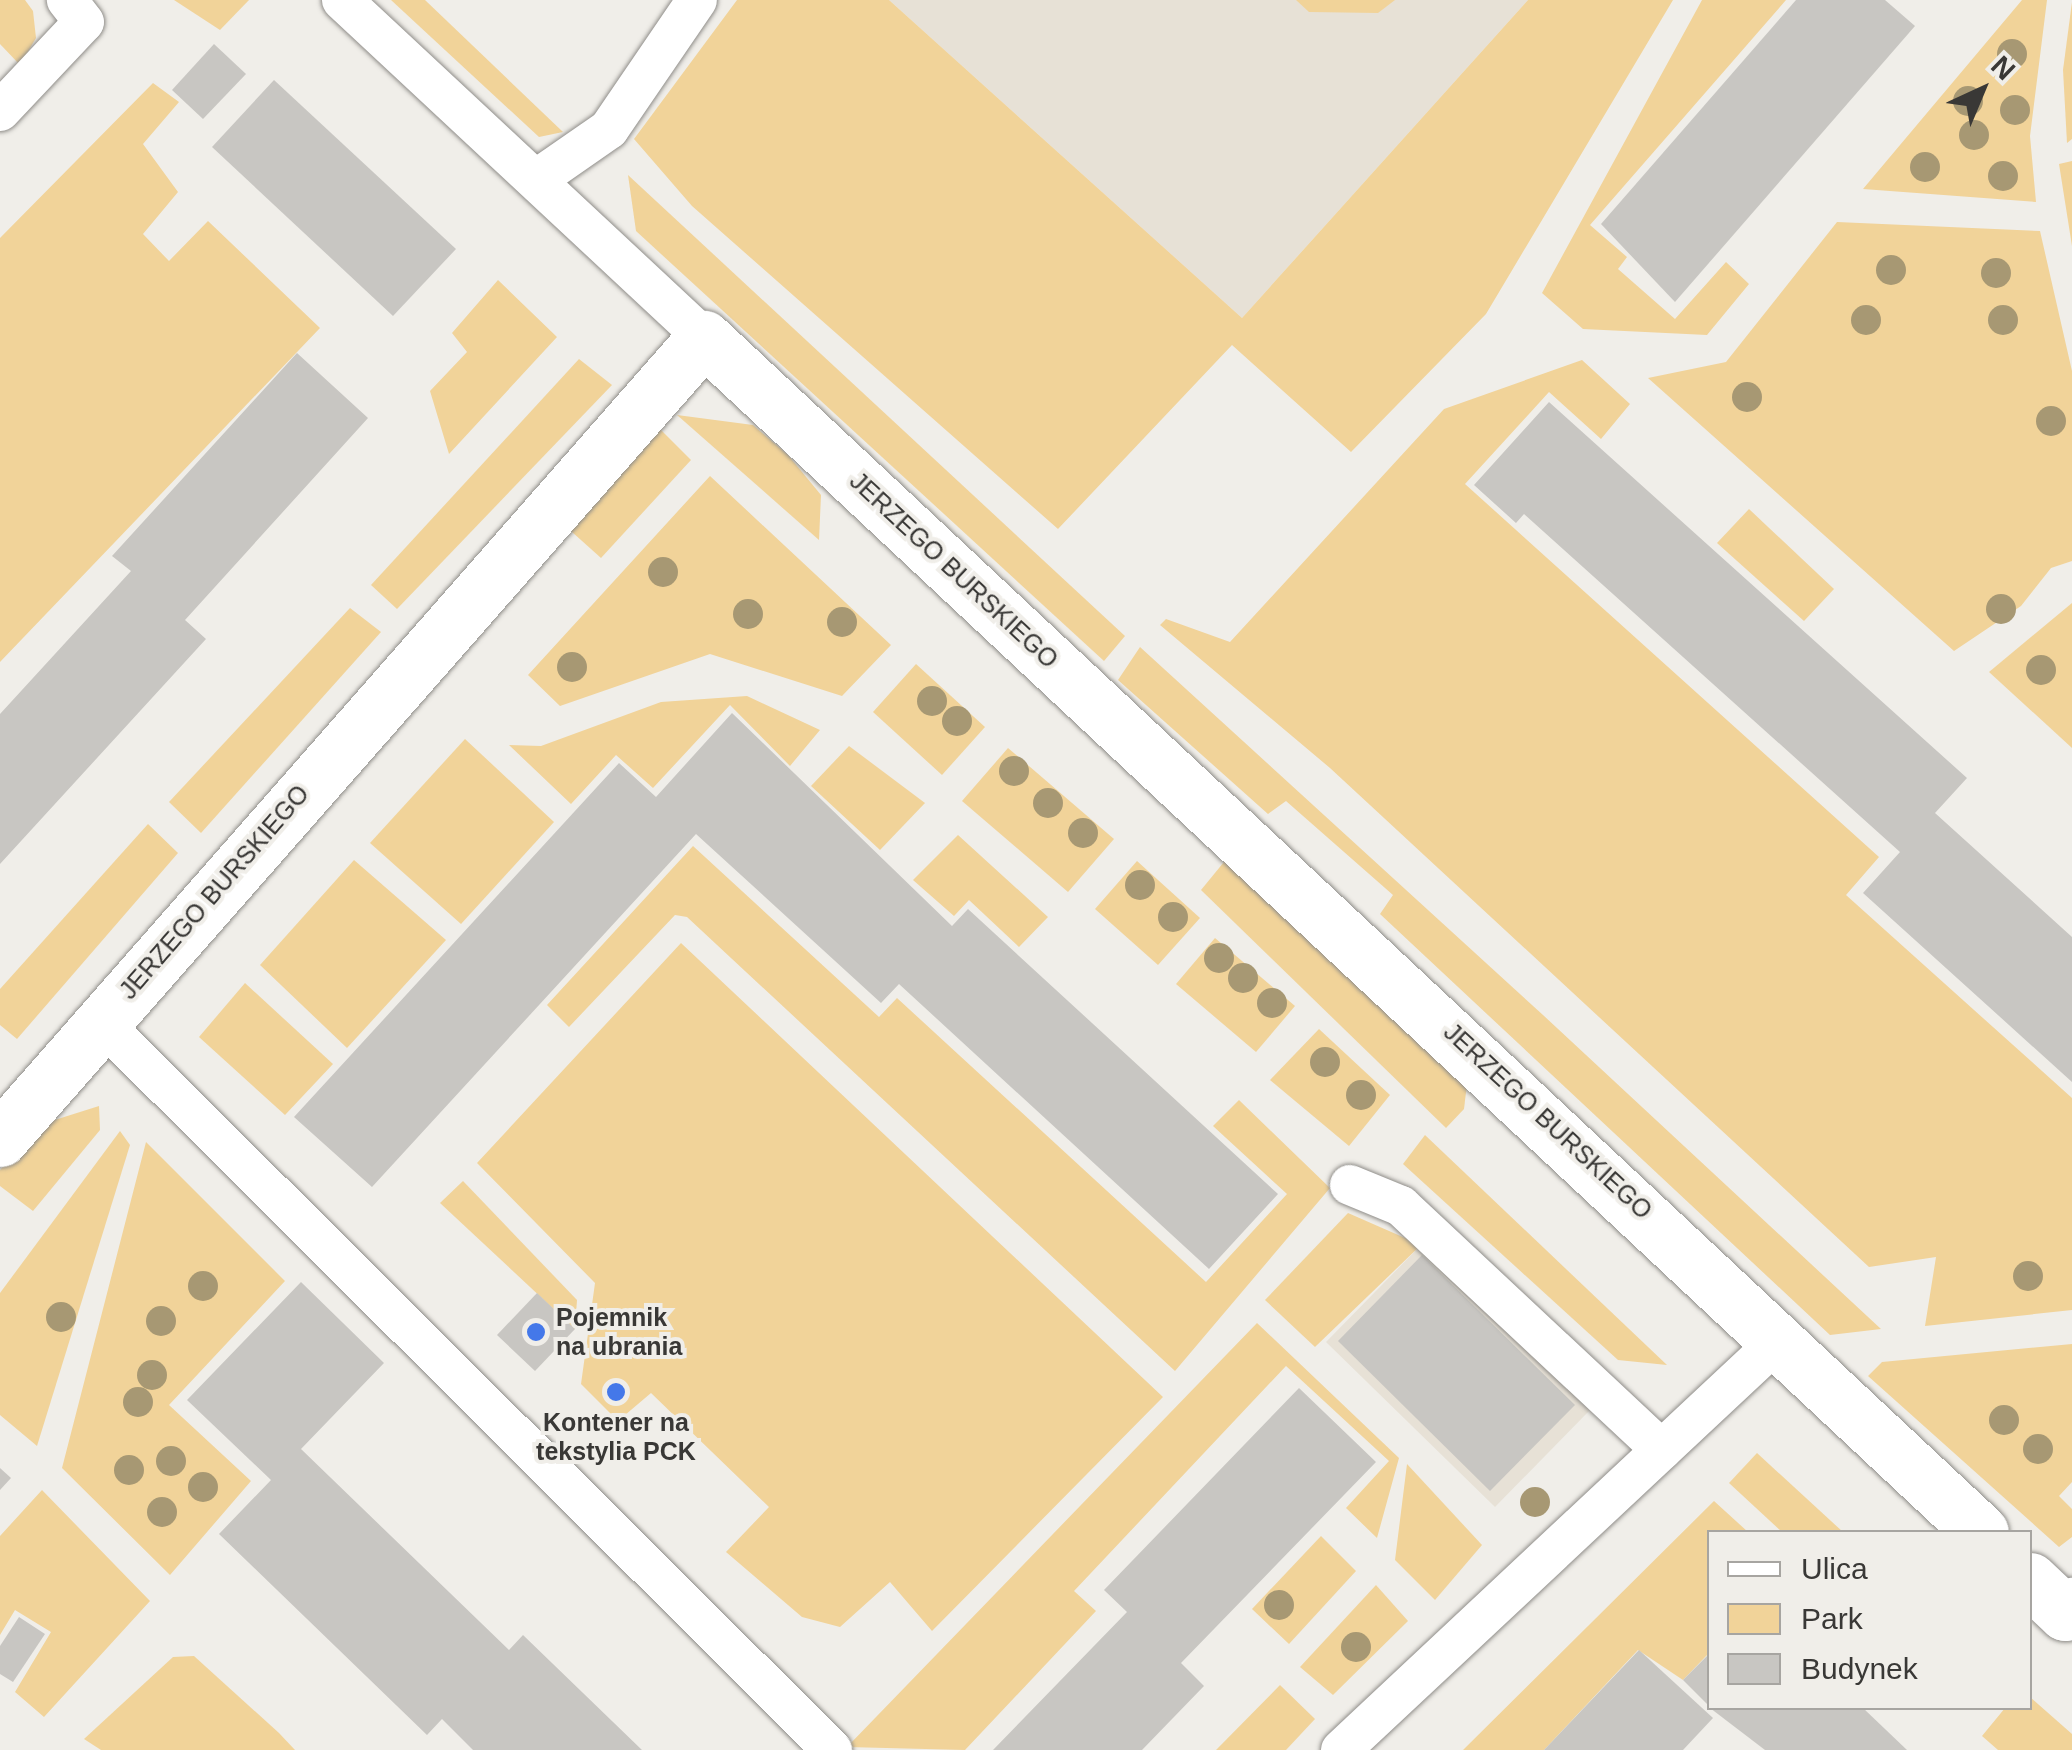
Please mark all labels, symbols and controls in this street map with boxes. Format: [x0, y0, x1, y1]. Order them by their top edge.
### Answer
north arrow [1932, 40, 2032, 140]
text: N [1985, 50, 2021, 86]
street label: JERZEGO BURSKIEGO [844, 466, 1064, 674]
street label: JERZEGO BURSKIEGO [113, 779, 315, 1005]
street label: JERZEGO BURSKIEGO [1438, 1017, 1658, 1225]
place label: Pojemnik na ubrania [556, 1303, 682, 1362]
marker: Pojemnik na ubrania [525, 1321, 547, 1343]
marker: Kontener na tekstylia PCK [605, 1381, 627, 1403]
place label: Kontener na tekstylia PCK [536, 1408, 696, 1467]
legend [1707, 1530, 2032, 1710]
text: Ulica [1801, 1552, 1868, 1585]
text: Park [1801, 1602, 1863, 1635]
text: Budynek [1801, 1652, 1918, 1685]

